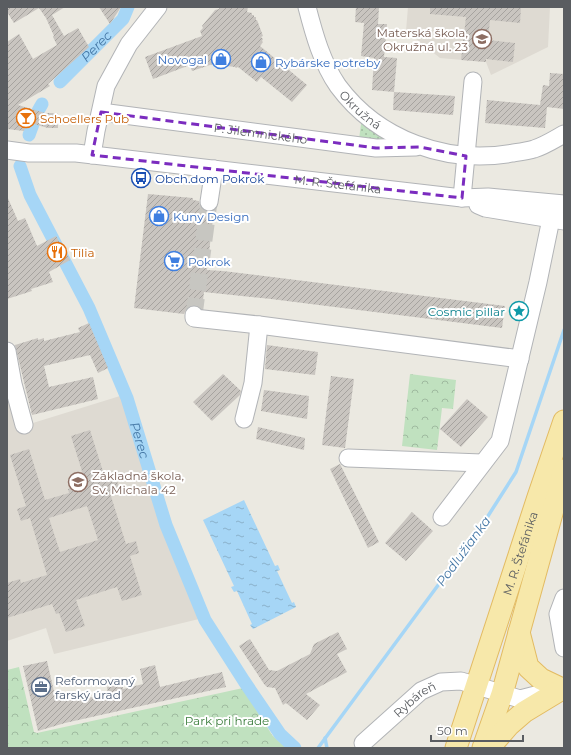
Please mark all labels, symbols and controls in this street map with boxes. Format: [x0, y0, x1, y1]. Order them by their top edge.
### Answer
place label: Materská škola, Okružná ul. 23 [376, 25, 468, 54]
water label: Perec [77, 27, 115, 65]
school or university icon: Materská škola, Okružná ul. 23 [471, 28, 493, 50]
shop icon: Novogal [210, 48, 232, 70]
shop icon: Rybárske potreby [250, 51, 272, 73]
place label: Novogal [158, 52, 207, 67]
place label: Rybárske potreby [275, 55, 381, 70]
street label: Okružná [337, 87, 384, 132]
bar icon: Schoellers Pub [15, 107, 37, 129]
place label: Schoellers Pub [40, 111, 129, 126]
street label: P. Jilemnického [213, 119, 308, 146]
bus stop icon: Obch.dom Pokrok [130, 167, 152, 189]
place label: Obch.dom Pokrok [155, 171, 265, 186]
street label: M. R. Štefánika [294, 171, 382, 196]
shop icon: Kuny Design [148, 205, 170, 227]
place label: Kuny Design [173, 209, 249, 224]
restaurant icon: Tilia [46, 241, 68, 263]
place label: Tilia [71, 245, 95, 260]
supermarket icon: Pokrok [163, 250, 185, 272]
place label: Pokrok [188, 254, 231, 269]
place icon: Cosmic pillar [508, 300, 530, 322]
place label: Cosmic pillar [428, 304, 505, 319]
water label: Perec [127, 420, 153, 461]
place label: Základná škola, Sv. Michala 42 [92, 468, 184, 497]
school or university icon: Základná škola, Sv. Michala 42 [67, 471, 89, 493]
street label: M. R. Štefánika [499, 509, 540, 597]
water label: Podlužianka [432, 513, 494, 589]
place label: Reformovaný farský úrad [55, 673, 135, 702]
office icon: Reformovaný farský úrad [30, 676, 52, 698]
street label: Rybáreň [390, 678, 438, 720]
park label: Park pri hrade [185, 713, 269, 728]
scale bar [431, 717, 523, 743]
text: 50 m [437, 723, 468, 738]

